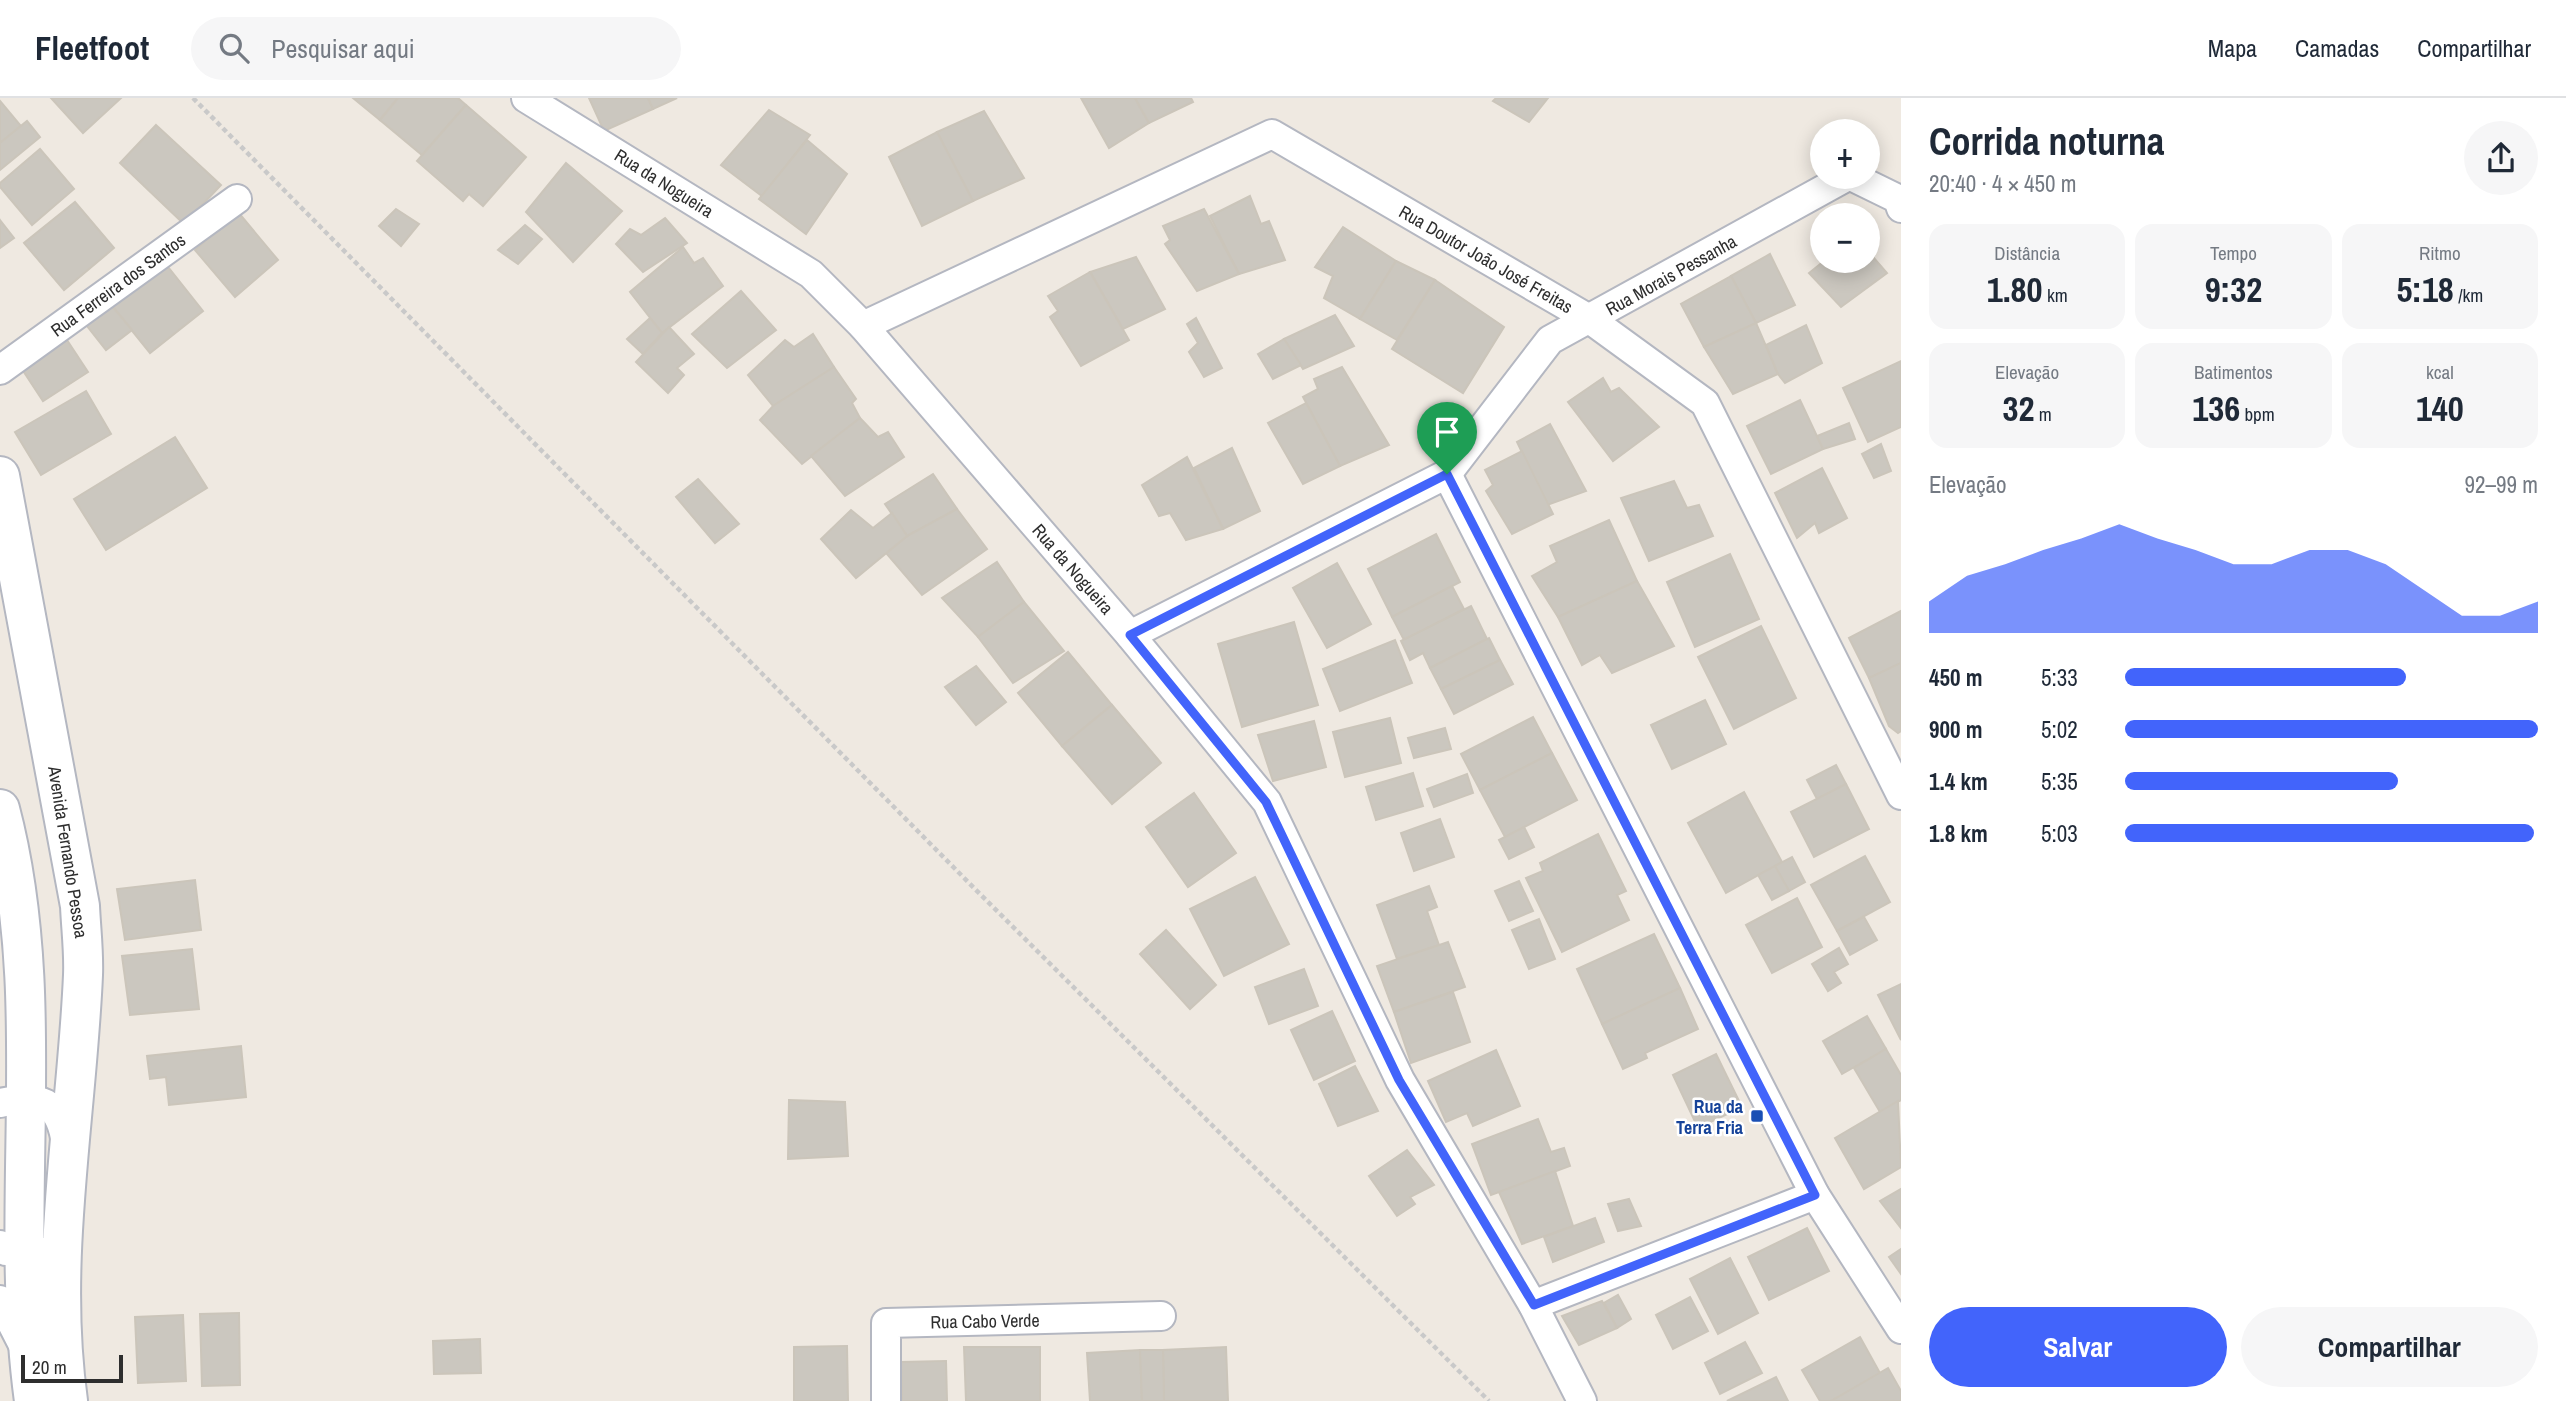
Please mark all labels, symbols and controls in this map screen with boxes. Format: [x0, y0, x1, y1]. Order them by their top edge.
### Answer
search box [191, 17, 681, 80]
text: Fleetfoot [35, 26, 149, 70]
icon: search [215, 29, 253, 67]
text: Pesquisar aqui [271, 31, 415, 66]
text: Mapa [2208, 32, 2257, 64]
text: Camadas [2295, 32, 2379, 64]
text: Compartilhar [2417, 32, 2531, 64]
text: Corrida noturna [1929, 116, 2164, 167]
map controls [1810, 119, 1880, 273]
button: + [1810, 119, 1880, 189]
button: share [2464, 121, 2538, 195]
street label: Rua da Nogueira [610, 143, 718, 223]
text: 20:40 · 4 × 450 m [1929, 168, 2076, 199]
street label: Rua Doutor João José Freitas [1394, 199, 1578, 319]
button: − [1810, 203, 1880, 273]
street label: Rua Ferreira dos Santos [46, 228, 190, 342]
street label: Rua Morais Pessanha [1601, 229, 1741, 321]
text: Distância [1994, 240, 2060, 266]
text: Tempo [2210, 240, 2257, 266]
text: Ritmo [2419, 240, 2461, 266]
text: 1.80 [1987, 266, 2043, 313]
text: 9:32 [2205, 266, 2262, 313]
text: 5:18 [2396, 266, 2454, 313]
text: km [2043, 282, 2068, 308]
text: /km [2454, 282, 2483, 308]
text: Elevação [1995, 359, 2059, 385]
text: Batimentos [2194, 359, 2273, 385]
text: kcal [2426, 359, 2454, 385]
text: 32 [2003, 385, 2034, 432]
text: 136 [2192, 385, 2240, 432]
text: 140 [2416, 385, 2464, 432]
text: m [2034, 401, 2052, 427]
text: bpm [2240, 401, 2275, 427]
pin [1417, 402, 1477, 474]
icon: arrive [1428, 413, 1466, 451]
text: Elevação [1929, 469, 2007, 500]
text: 92–99 m [2465, 469, 2538, 500]
street label: Rua da Nogueira [1027, 518, 1119, 620]
text: 450 m [1929, 662, 1982, 693]
text: 5:33 [2041, 662, 2078, 693]
text: 900 m [1929, 714, 1982, 745]
text: 5:02 [2041, 714, 2078, 745]
street label: Avenida Fernando Pessoa [42, 763, 94, 940]
text: 1.4 km [1929, 766, 1988, 797]
text: 5:35 [2041, 766, 2078, 797]
text: 1.8 km [1929, 818, 1988, 849]
text: 5:03 [2041, 818, 2078, 849]
place label: Rua da Terra Fria [1676, 1094, 1744, 1140]
marker: Rua da Terra Fria [1749, 1108, 1765, 1124]
button: Salvar [1929, 1307, 2227, 1387]
button: Compartilhar [2241, 1307, 2538, 1387]
street label: Rua Cabo Verde [930, 1308, 1040, 1334]
scale bar [21, 1352, 122, 1384]
text: 20 m [32, 1354, 67, 1380]

